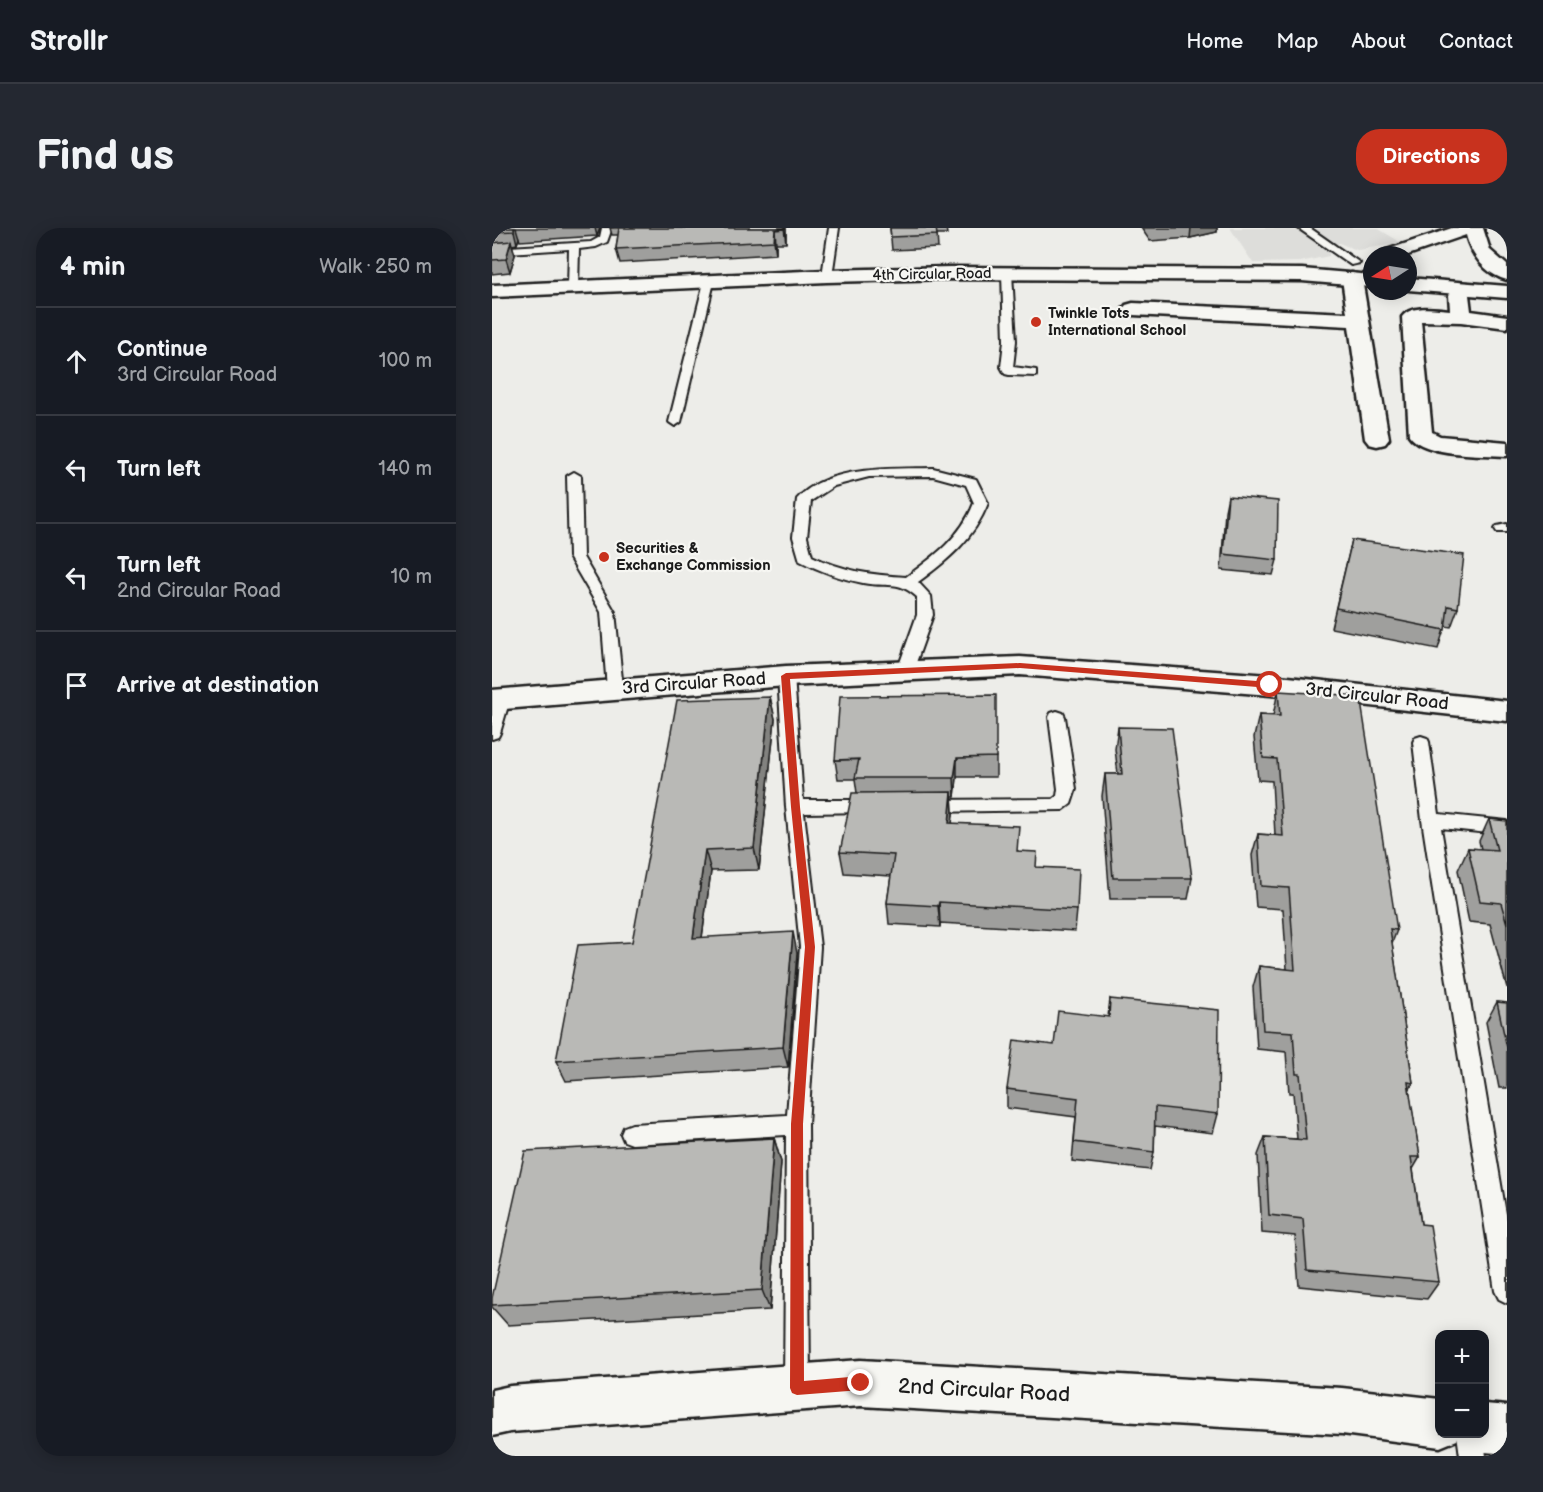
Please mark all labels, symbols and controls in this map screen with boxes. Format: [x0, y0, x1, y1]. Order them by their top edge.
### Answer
text: Strollr [30, 25, 108, 58]
text: Home [1186, 29, 1243, 54]
text: Map [1276, 29, 1318, 54]
text: About [1351, 29, 1406, 54]
text: Contact [1439, 29, 1513, 54]
button: Directions [1356, 129, 1507, 184]
text: Find us [36, 131, 174, 182]
north arrow [1363, 246, 1417, 300]
text: 4 min [60, 252, 125, 283]
text: Walk · 250 m [319, 255, 432, 279]
street label: 4th Circular Road [872, 264, 992, 285]
place label: Twinkle Tots International School [1048, 304, 1186, 340]
marker: Twinkle Tots International School [1029, 315, 1043, 329]
text: Continue [117, 336, 207, 363]
icon: ahead [60, 345, 93, 378]
text: 100 m [379, 349, 432, 373]
text: 3rd Circular Road [117, 363, 277, 387]
icon: left [60, 453, 93, 486]
text: Turn left [117, 456, 201, 483]
text: 140 m [378, 457, 432, 481]
place label: Securities & Exchange Commission [616, 539, 771, 575]
marker: Securities & Exchange Commission [597, 550, 611, 564]
text: Turn left [117, 552, 201, 579]
icon: left [60, 561, 93, 594]
text: 10 m [391, 565, 432, 589]
text: 2nd Circular Road [117, 579, 281, 603]
street label: 3rd Circular Road [621, 668, 767, 699]
icon: arrive [60, 669, 93, 702]
route start [1256, 671, 1282, 697]
text: Arrive at destination [117, 672, 319, 699]
street label: 3rd Circular Road [1304, 679, 1450, 714]
map controls [1435, 1330, 1489, 1438]
button: + [1435, 1330, 1489, 1384]
route end [847, 1369, 873, 1395]
street label: 2nd Circular Road [897, 1374, 1071, 1407]
button: − [1435, 1384, 1489, 1438]

